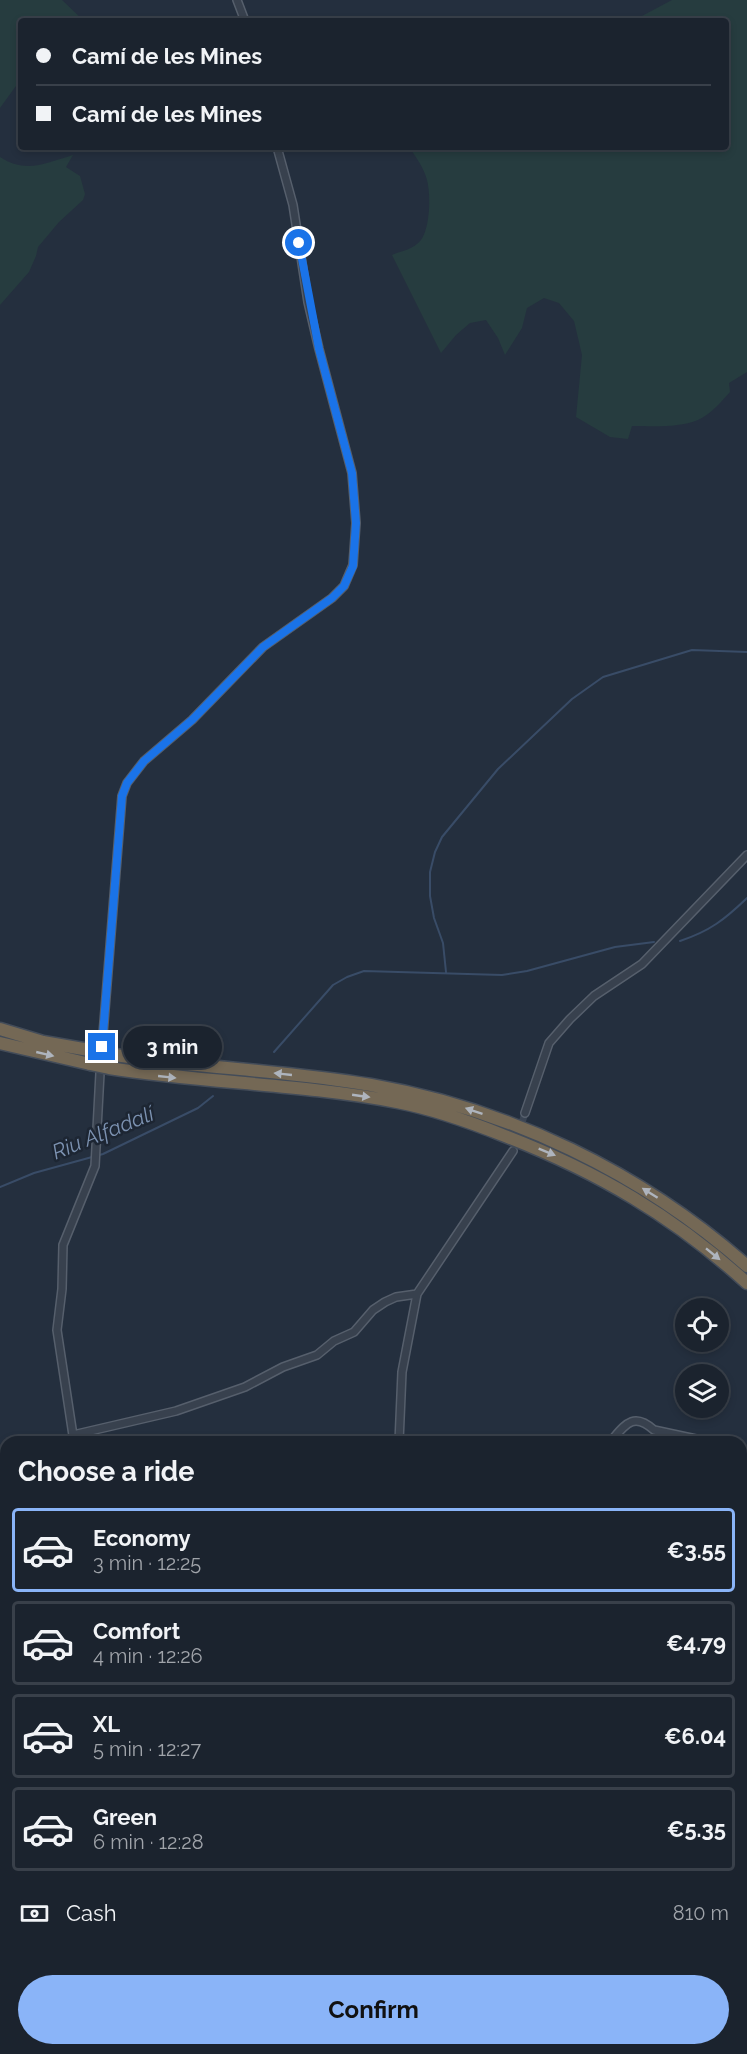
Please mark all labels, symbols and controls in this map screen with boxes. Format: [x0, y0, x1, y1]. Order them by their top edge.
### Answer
text: Camí de les Mines [72, 43, 262, 69]
text: Camí de les Mines [72, 101, 262, 127]
route start [285, 229, 312, 256]
callout: 3 min [123, 1026, 222, 1068]
route end [88, 1033, 115, 1060]
text: 3 min [147, 1035, 198, 1059]
one-way arrow [35, 1050, 54, 1060]
one-way arrow [273, 1069, 292, 1079]
one-way arrow [158, 1072, 177, 1081]
one-way arrow [352, 1092, 371, 1101]
water label: Riu Alfadalí [48, 1100, 160, 1164]
one-way arrow [465, 1105, 483, 1115]
one-way arrow [538, 1148, 556, 1157]
one-way arrow [642, 1188, 658, 1199]
one-way arrow [705, 1247, 720, 1260]
map controls [675, 1298, 729, 1418]
button: locate [675, 1298, 729, 1352]
button: layers [675, 1364, 729, 1418]
text: Choose a ride [18, 1456, 194, 1487]
icon: car [21, 1523, 75, 1577]
text: Economy [93, 1525, 191, 1551]
text: €3.55 [667, 1537, 726, 1563]
text: 3 min · 12:25 [93, 1551, 201, 1575]
icon: car [21, 1616, 75, 1670]
text: Comfort [93, 1618, 180, 1644]
text: €4.79 [666, 1630, 726, 1656]
text: 4 min · 12:26 [93, 1644, 203, 1668]
icon: car [21, 1709, 75, 1763]
text: XL [93, 1711, 120, 1737]
text: €6.04 [664, 1723, 726, 1749]
text: 5 min · 12:27 [93, 1737, 201, 1761]
icon: car [21, 1802, 75, 1856]
text: Green [93, 1804, 157, 1830]
text: €5.35 [667, 1816, 726, 1842]
text: 6 min · 12:28 [93, 1830, 204, 1854]
icon: cash [18, 1897, 51, 1930]
text: Cash [66, 1900, 117, 1926]
text: 810 m [673, 1901, 729, 1925]
button: Confirm [18, 1975, 729, 2044]

